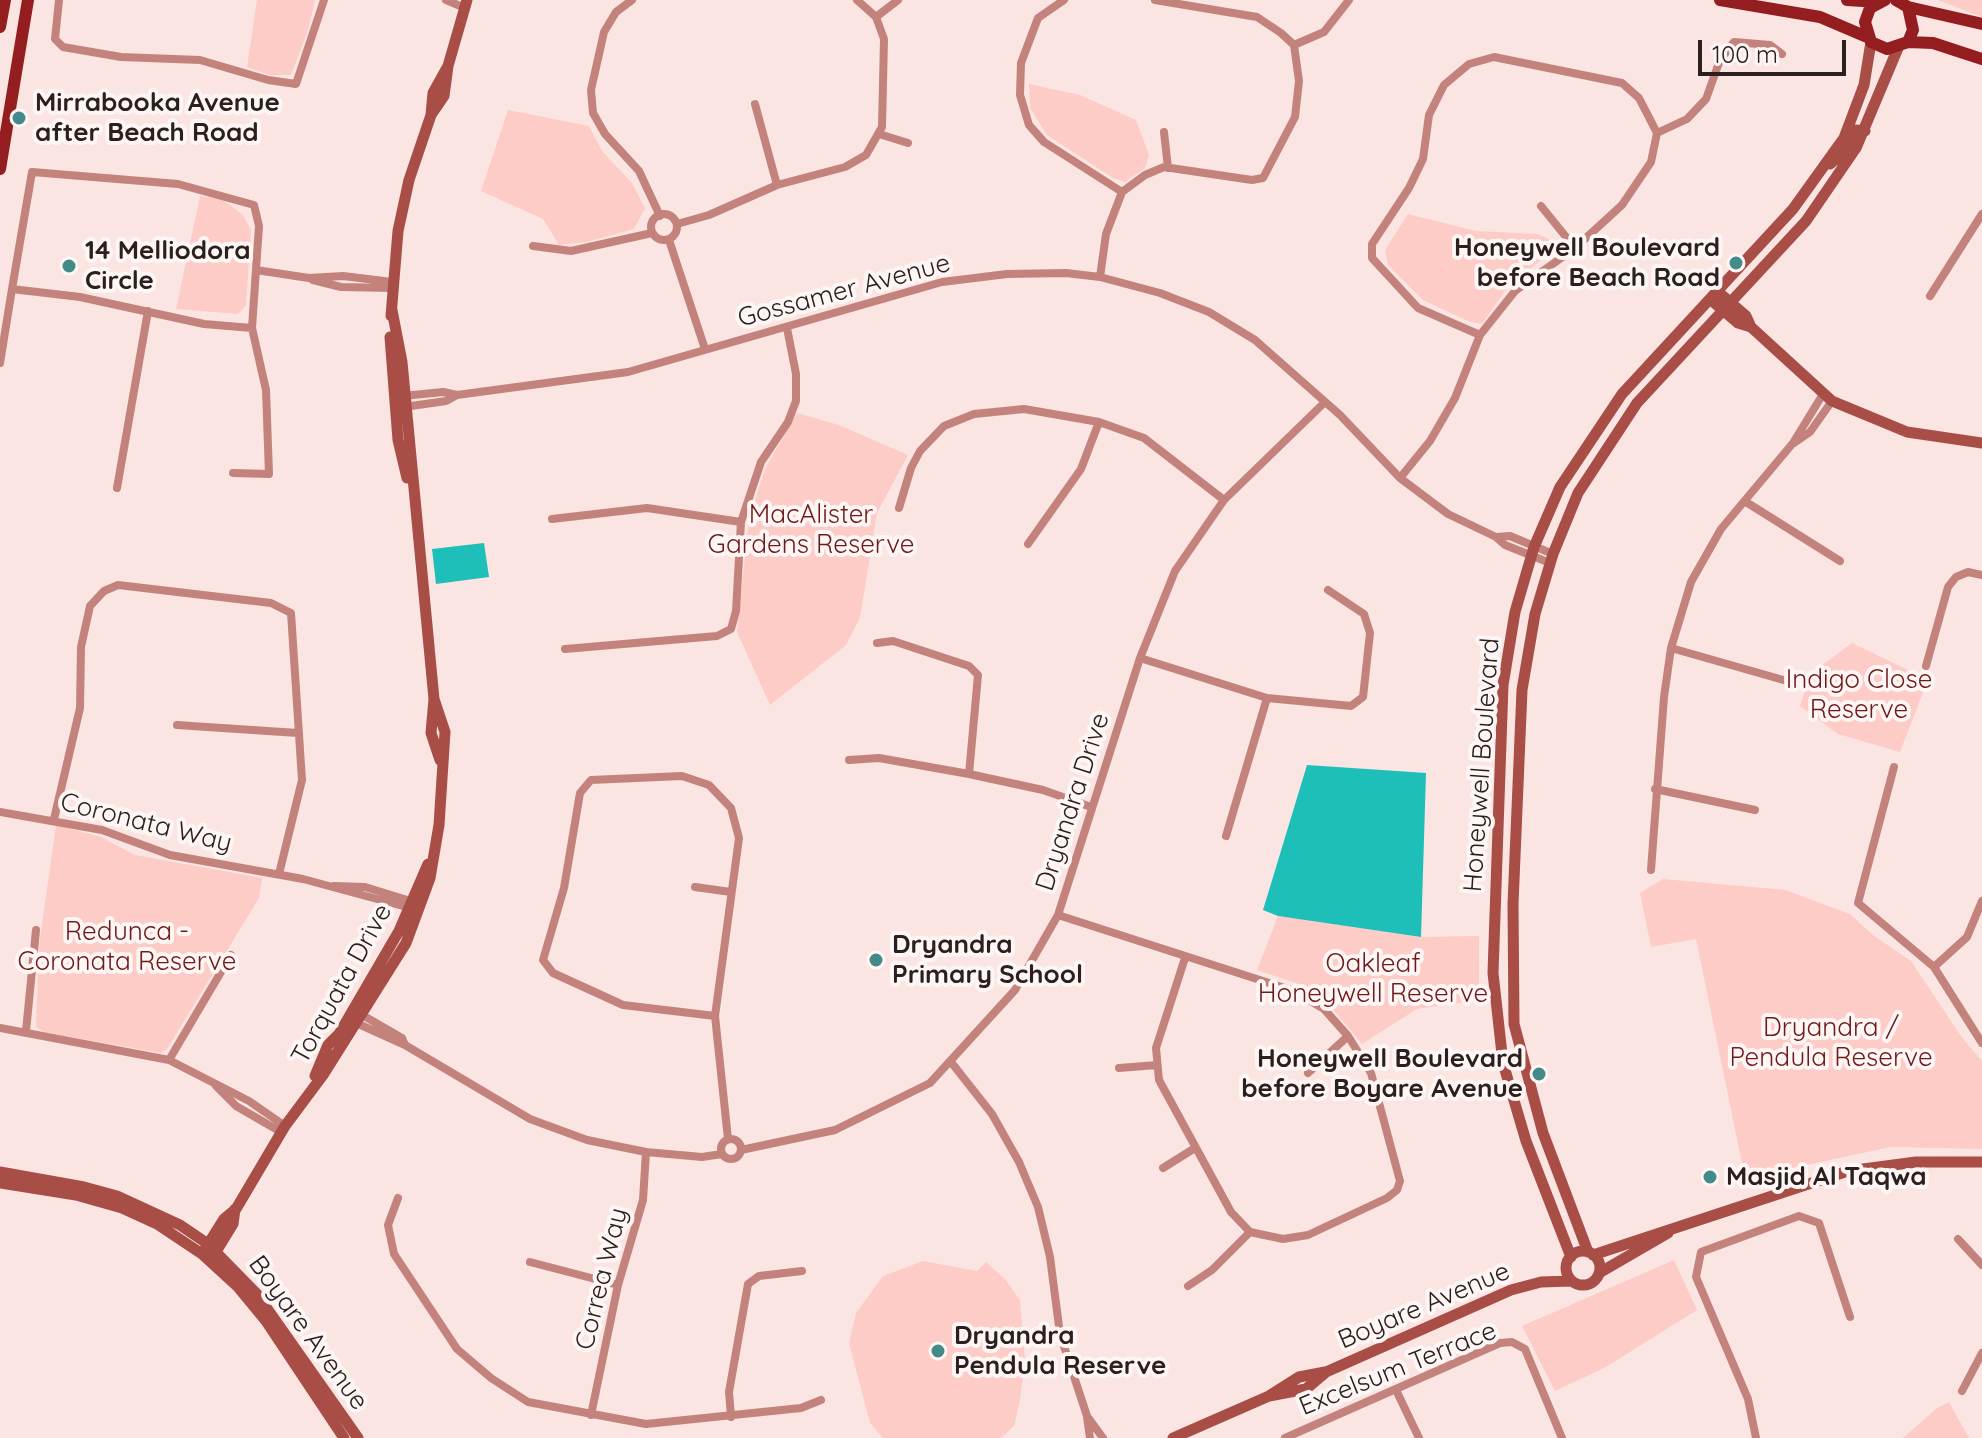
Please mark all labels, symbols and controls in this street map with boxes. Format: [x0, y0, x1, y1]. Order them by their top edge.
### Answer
scale bar [1702, 24, 1850, 74]
text: 100 m [1712, 39, 1778, 69]
place label: Mirrabooka Avenue after Beach Road [35, 87, 280, 148]
marker: Mirrabooka Avenue after Beach Road [10, 109, 28, 127]
place label: Honeywell Boulevard before Beach Road [1454, 232, 1720, 294]
place label: 14 Melliodora Circle [85, 235, 251, 296]
street label: Gossamer Avenue [734, 248, 954, 334]
marker: Honeywell Boulevard before Beach Road [1727, 254, 1745, 272]
marker: 14 Melliodora Circle [60, 257, 78, 275]
park label: MacAlister Gardens Reserve [708, 499, 914, 560]
street label: Honeywell Boulevard [1458, 637, 1506, 893]
park label: Indigo Close Reserve [1786, 664, 1932, 726]
street label: Dryandra Drive [1030, 709, 1116, 895]
street label: Coronata Way [57, 787, 235, 859]
street label: Torquata Drive [285, 898, 399, 1070]
park label: Redunca - Coronata Reserve [18, 916, 236, 978]
place label: Dryandra Primary School [892, 929, 1083, 990]
park label: Oakleaf Honeywell Reserve [1258, 948, 1488, 1010]
marker: Dryandra Primary School [867, 951, 885, 969]
park label: Dryandra / Pendula Reserve [1729, 1012, 1933, 1074]
place label: Honeywell Boulevard before Boyare Avenue [1241, 1043, 1523, 1104]
marker: Honeywell Boulevard before Boyare Avenue [1530, 1065, 1548, 1083]
place label: Masjid Al Taqwa [1726, 1161, 1927, 1193]
marker: Masjid Al Taqwa [1701, 1168, 1719, 1186]
street label: Correa Way [569, 1205, 635, 1353]
street label: Boyare Avenue [242, 1250, 374, 1416]
street label: Boyare Avenue [1334, 1256, 1514, 1356]
street label: Excelsum Terrace [1295, 1315, 1501, 1423]
place label: Dryandra Pendula Reserve [954, 1320, 1166, 1382]
marker: Dryandra Pendula Reserve [929, 1342, 947, 1360]

